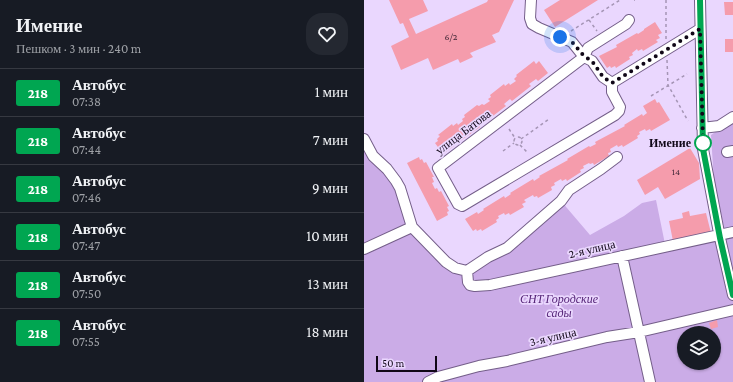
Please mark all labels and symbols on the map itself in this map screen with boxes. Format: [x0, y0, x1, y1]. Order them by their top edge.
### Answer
your location [550, 27, 570, 47]
house number: 6/2 [444, 31, 458, 42]
street label: улица Батова [433, 106, 494, 157]
marker: Имение [694, 134, 712, 152]
place label: Имение [649, 136, 692, 150]
house number: 14 [672, 166, 680, 177]
street label: 2-я улица [567, 237, 617, 261]
park label: СНТ Городские сады [520, 292, 599, 320]
street label: 3-я улица [528, 325, 578, 349]
scale bar [376, 354, 437, 373]

